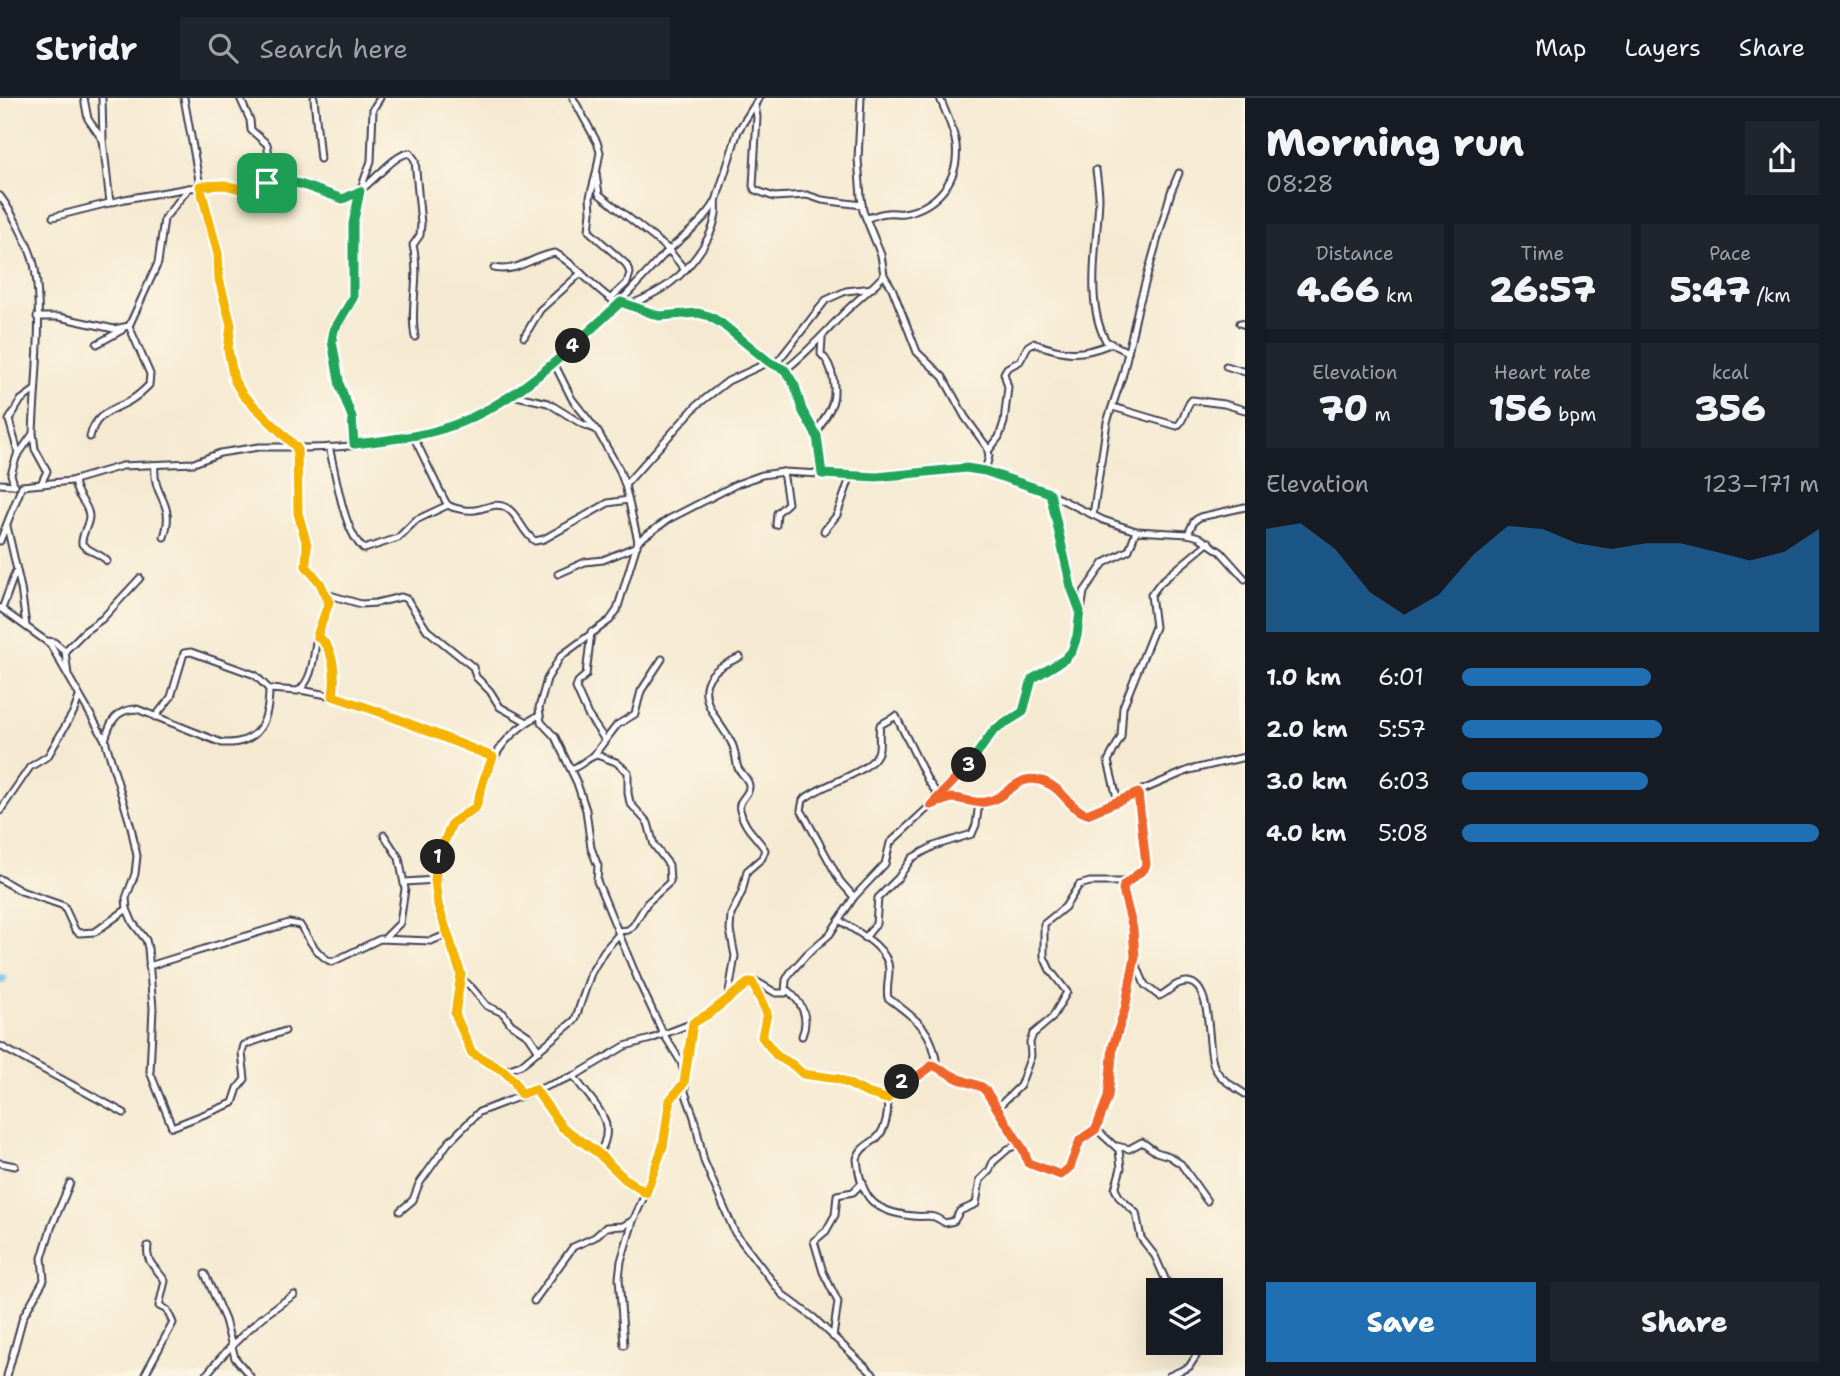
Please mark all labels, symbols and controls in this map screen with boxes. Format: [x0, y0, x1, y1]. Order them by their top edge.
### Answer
search box [180, 17, 670, 80]
text: Stridr [35, 26, 138, 71]
icon: search [204, 29, 242, 67]
text: Search here [260, 31, 408, 66]
text: Map [1535, 32, 1586, 64]
text: Layers [1624, 32, 1701, 64]
text: Share [1739, 32, 1805, 64]
text: Morning run [1266, 117, 1524, 168]
button: share [1745, 121, 1819, 195]
pin [237, 153, 297, 213]
icon: arrive [248, 164, 286, 202]
text: 08:28 [1266, 169, 1334, 199]
text: Distance [1316, 241, 1394, 266]
text: Time [1521, 241, 1564, 266]
text: Pace [1709, 241, 1751, 266]
text: 4.66 [1297, 266, 1379, 313]
text: 26:57 [1489, 266, 1596, 313]
text: 5:47 [1670, 266, 1750, 313]
text: km [1379, 283, 1413, 308]
text: /km [1750, 283, 1791, 308]
pin: 4 [556, 328, 590, 364]
text: 4 [566, 333, 579, 358]
text: Elevation [1312, 360, 1397, 385]
text: Heart rate [1494, 360, 1591, 385]
text: kcal [1712, 360, 1749, 385]
text: 70 [1319, 385, 1368, 432]
text: 156 [1489, 385, 1552, 432]
text: 356 [1695, 385, 1766, 432]
text: m [1368, 402, 1391, 427]
text: bpm [1552, 402, 1596, 427]
text: Elevation [1266, 469, 1369, 499]
text: 123–171 m [1703, 469, 1819, 499]
text: 1.0 km [1266, 662, 1341, 692]
text: 6:01 [1378, 662, 1424, 692]
text: 2.0 km [1266, 714, 1348, 744]
text: 5:57 [1378, 714, 1426, 744]
pin: 3 [951, 748, 986, 782]
text: 3 [962, 752, 975, 777]
text: 3.0 km [1266, 766, 1347, 796]
text: 6:03 [1378, 766, 1430, 796]
text: 4.0 km [1266, 818, 1347, 848]
text: 5:08 [1378, 818, 1429, 848]
pin: 1 [420, 840, 456, 874]
text: 1 [433, 844, 442, 869]
pin: 2 [884, 1065, 920, 1100]
text: 2 [895, 1069, 908, 1094]
map controls [1146, 1278, 1223, 1355]
button: layers [1146, 1278, 1223, 1355]
button: Save [1266, 1282, 1536, 1362]
button: Share [1550, 1282, 1819, 1362]

